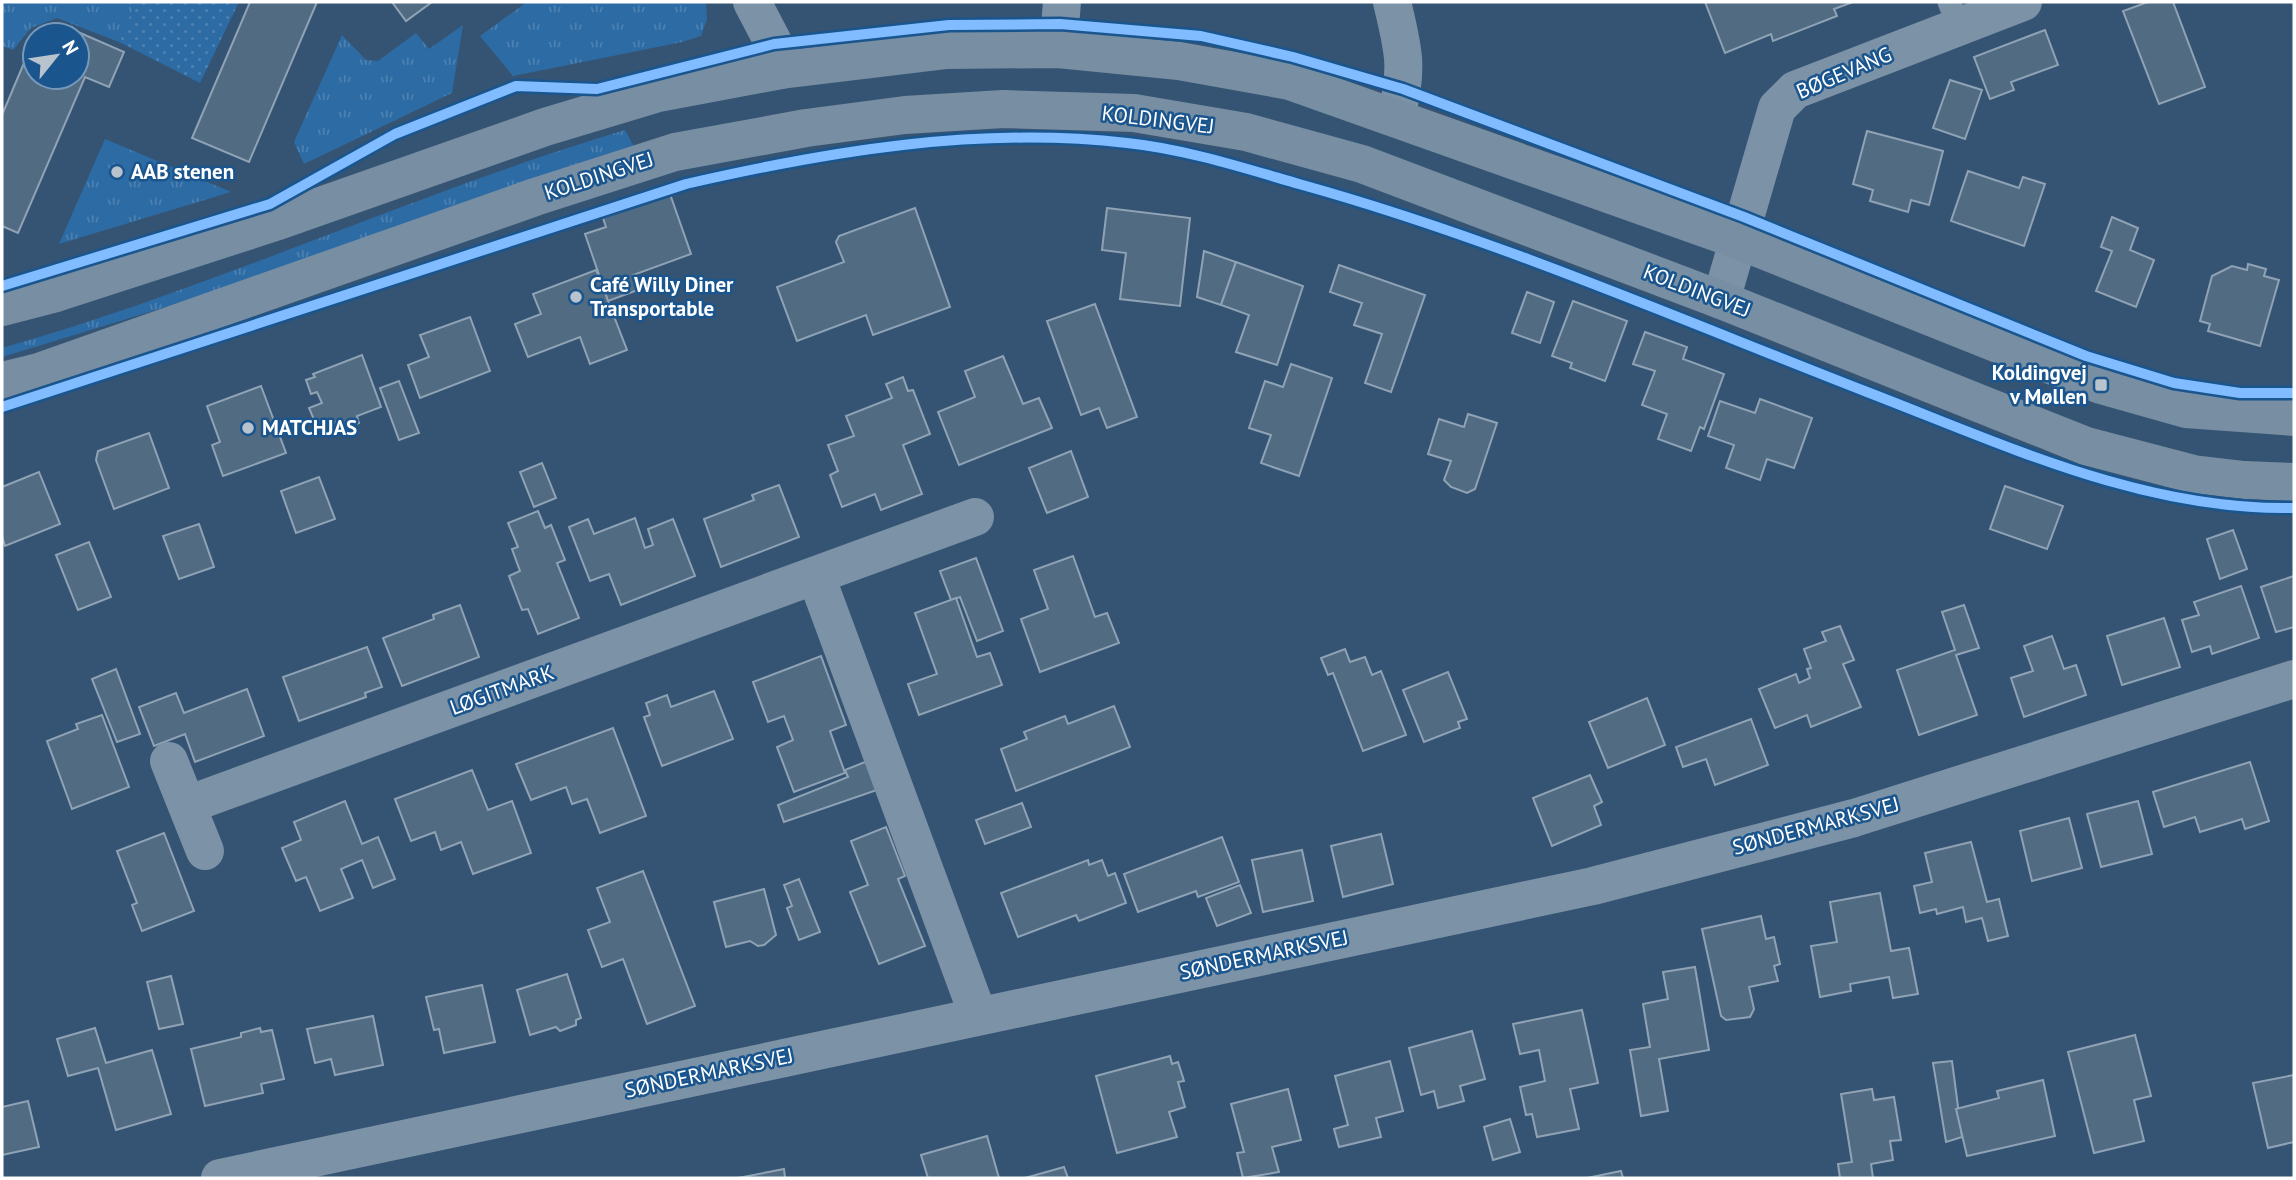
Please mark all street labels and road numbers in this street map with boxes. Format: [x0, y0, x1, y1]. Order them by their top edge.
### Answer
street label: BØGEVANG [1792, 40, 1896, 105]
street label: KOLDINGVEJ [1100, 99, 1216, 140]
street label: KOLDINGVEJ [541, 145, 657, 206]
street label: KOLDINGVEJ [1640, 258, 1755, 323]
street label: LØGITMARK [446, 658, 558, 721]
street label: SØNDERMARKSVEJ [1729, 790, 1902, 861]
street label: SØNDERMARKSVEJ [1177, 923, 1351, 986]
street label: SØNDERMARKSVEJ [622, 1041, 796, 1104]

